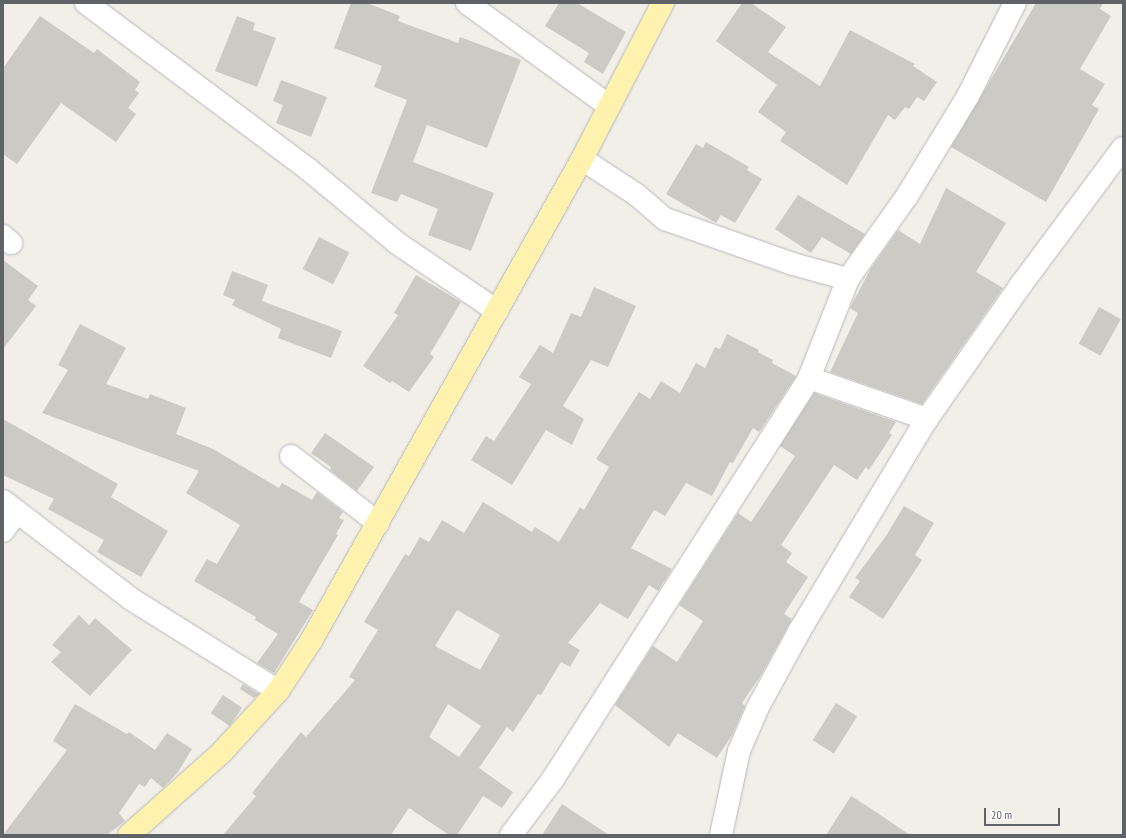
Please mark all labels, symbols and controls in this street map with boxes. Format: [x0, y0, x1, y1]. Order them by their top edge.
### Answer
scale bar [986, 800, 1062, 826]
text: 20 m [991, 807, 1012, 822]

